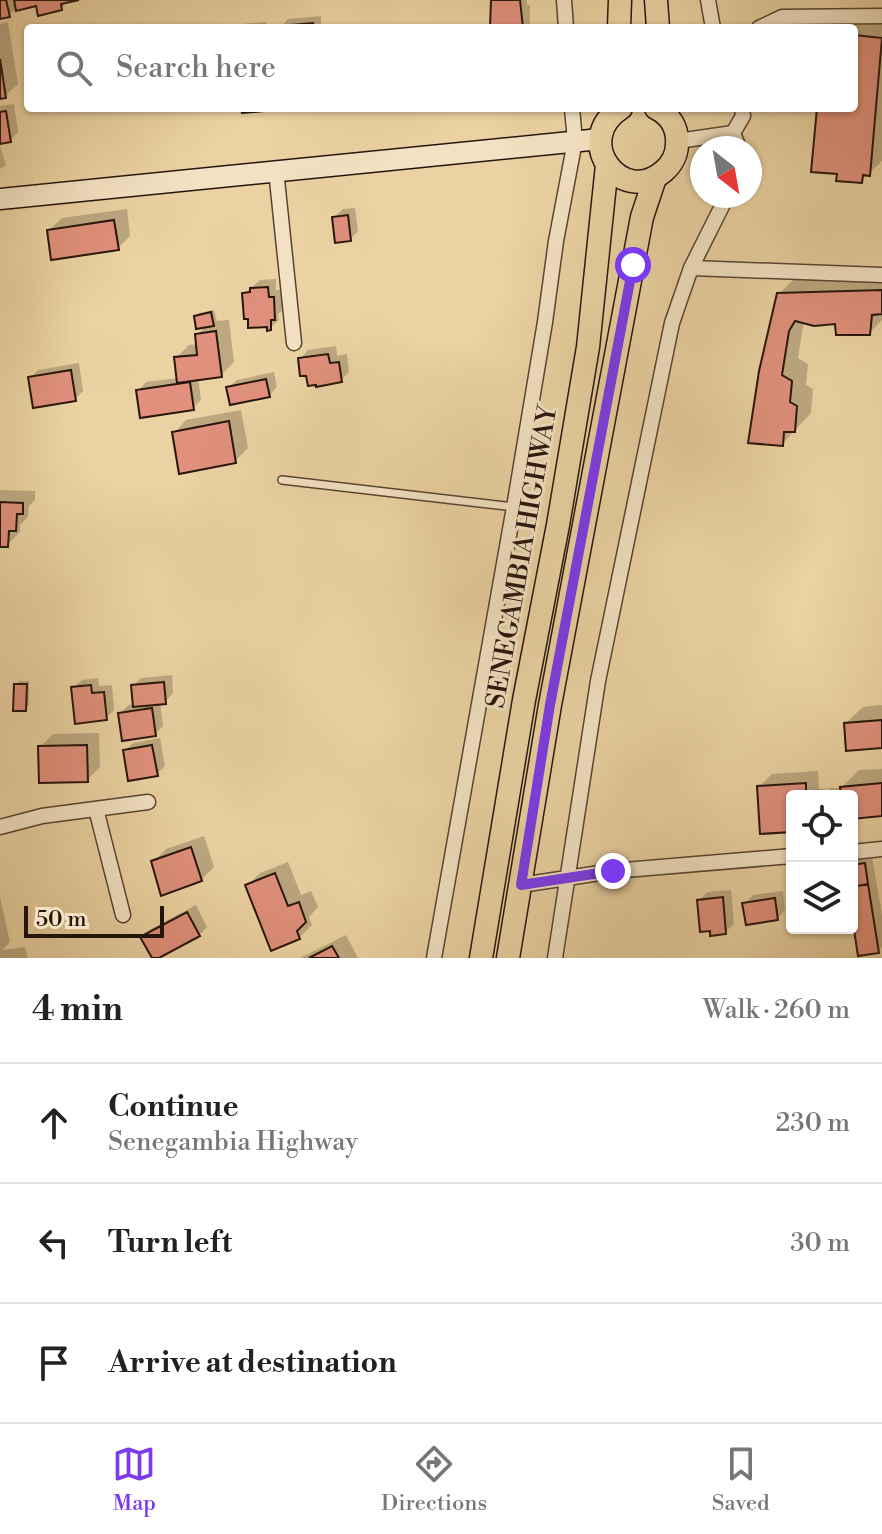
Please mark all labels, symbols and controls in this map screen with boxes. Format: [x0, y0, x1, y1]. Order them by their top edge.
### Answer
search box [24, 24, 858, 112]
icon: search [52, 46, 96, 90]
text: Search here [116, 49, 276, 87]
north arrow [690, 136, 762, 208]
route start [615, 247, 651, 283]
street label: SENEGAMBIA HIGHWAY [480, 401, 565, 711]
map controls [786, 790, 858, 934]
button: locate [786, 790, 858, 862]
route end [595, 853, 631, 889]
button: layers [786, 862, 858, 934]
scale bar [24, 902, 164, 938]
text: 50 m [36, 906, 87, 933]
text: 4 min [32, 989, 123, 1031]
text: Walk · 260 m [703, 994, 850, 1026]
text: Continue [108, 1088, 239, 1126]
icon: ahead [32, 1101, 76, 1145]
text: 230 m [775, 1107, 850, 1139]
text: Senegambia Highway [108, 1126, 358, 1158]
icon: left [32, 1221, 76, 1265]
text: Turn left [108, 1224, 232, 1262]
text: 30 m [790, 1227, 850, 1259]
icon: arrive [32, 1341, 76, 1385]
text: Arrive at destination [108, 1344, 397, 1382]
tab: Map [112, 1442, 156, 1517]
tab: Directions [381, 1442, 487, 1517]
tab: Saved [712, 1442, 770, 1517]

